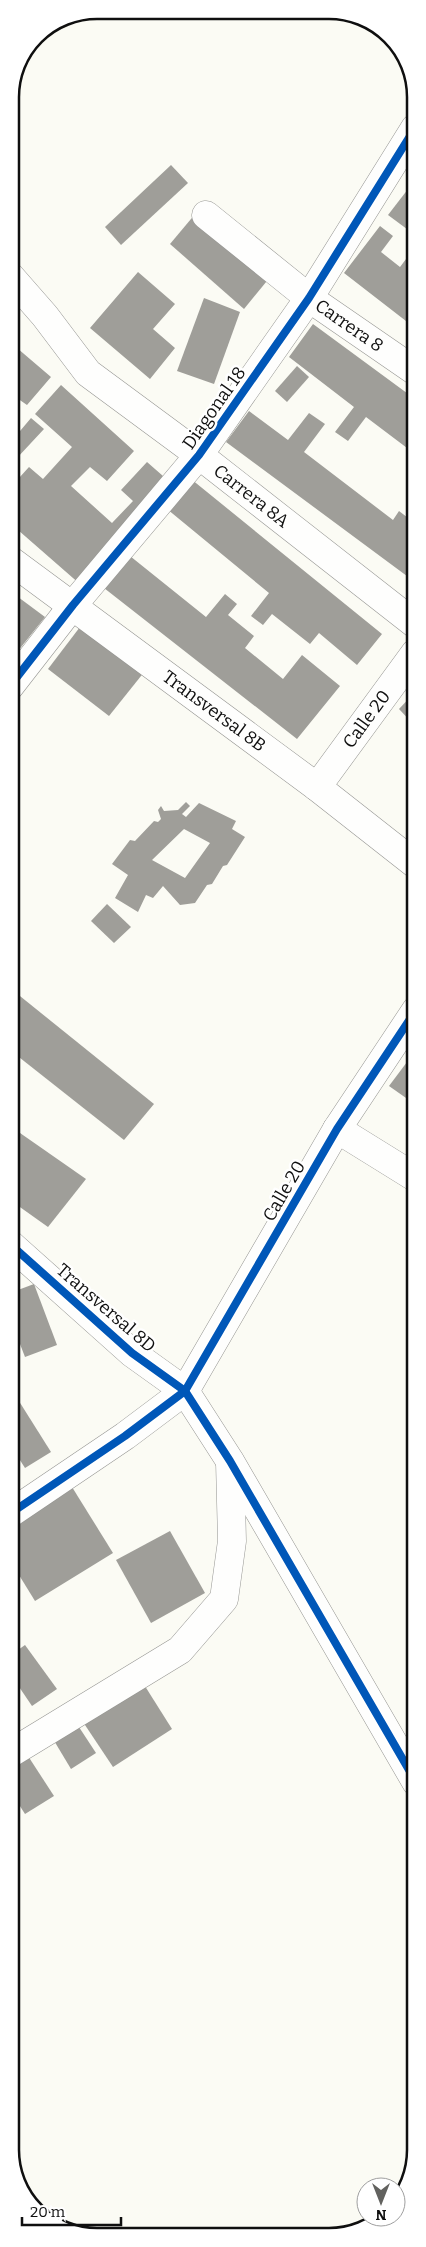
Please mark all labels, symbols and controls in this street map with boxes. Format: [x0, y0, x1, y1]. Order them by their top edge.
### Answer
street label: Carrera 8 [311, 294, 387, 357]
street label: Diagonal 18 [177, 362, 251, 454]
street label: Carrera 8A [209, 460, 294, 532]
street label: Transversal 8B [158, 666, 270, 756]
street label: Calle 20 [338, 686, 395, 752]
street label: Calle 20 [258, 1157, 310, 1225]
street label: Transversal 8D [52, 1259, 160, 1357]
north arrow [356, 2177, 406, 2227]
scale bar [22, 2194, 121, 2226]
text: 20 m [30, 2203, 66, 2221]
text: N [375, 2206, 386, 2223]

